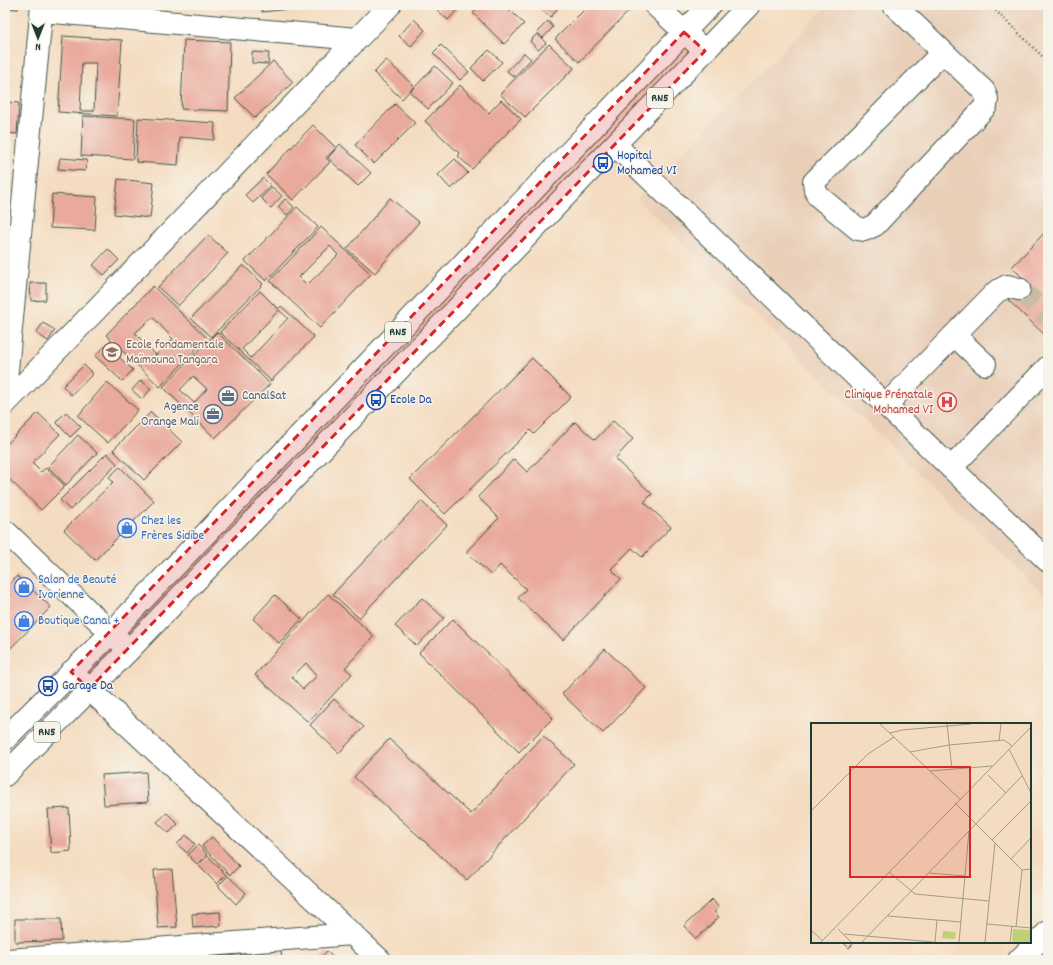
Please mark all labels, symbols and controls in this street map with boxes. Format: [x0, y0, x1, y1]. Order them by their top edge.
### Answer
north arrow [18, 18, 58, 58]
text: N [35, 38, 41, 54]
road number: RN5 [647, 88, 673, 108]
place label: Hopital Mohamed VI [617, 147, 676, 181]
bus stop icon: Hopital Mohamed VI [592, 152, 614, 174]
road number: RN5 [385, 322, 411, 342]
place label: Ecole fondamentale Maïmouna Tangara [126, 336, 224, 370]
school or university icon: Ecole fondamentale Maïmouna Tangara [101, 341, 123, 363]
office icon: CanalSat [217, 385, 239, 407]
place label: Clinique Prénatale Mohamed VI [844, 386, 933, 420]
place label: CanalSat [242, 387, 287, 406]
bus stop icon: Ecole Da [365, 389, 387, 411]
place label: Ecole Da [390, 391, 432, 410]
hospital icon: Clinique Prénatale Mohamed VI [936, 391, 958, 413]
place label: Agence Orange Mali [141, 398, 200, 432]
office icon: Agence Orange Mali [202, 403, 224, 425]
place label: Chez les Frères Sidibe [141, 512, 204, 546]
shop icon: Chez les Frères Sidibe [116, 517, 138, 539]
place label: Salon de Beauté Ivorienne [38, 571, 117, 605]
shop icon: Salon de Beauté Ivorienne [13, 576, 35, 598]
shop icon: Boutique Canal + [13, 610, 35, 632]
place label: Boutique Canal + [38, 612, 119, 631]
bus stop icon: Garage Da [37, 675, 59, 697]
place label: Garage Da [62, 677, 114, 696]
road number: RN5 [34, 722, 60, 742]
inset map [811, 723, 1031, 943]

